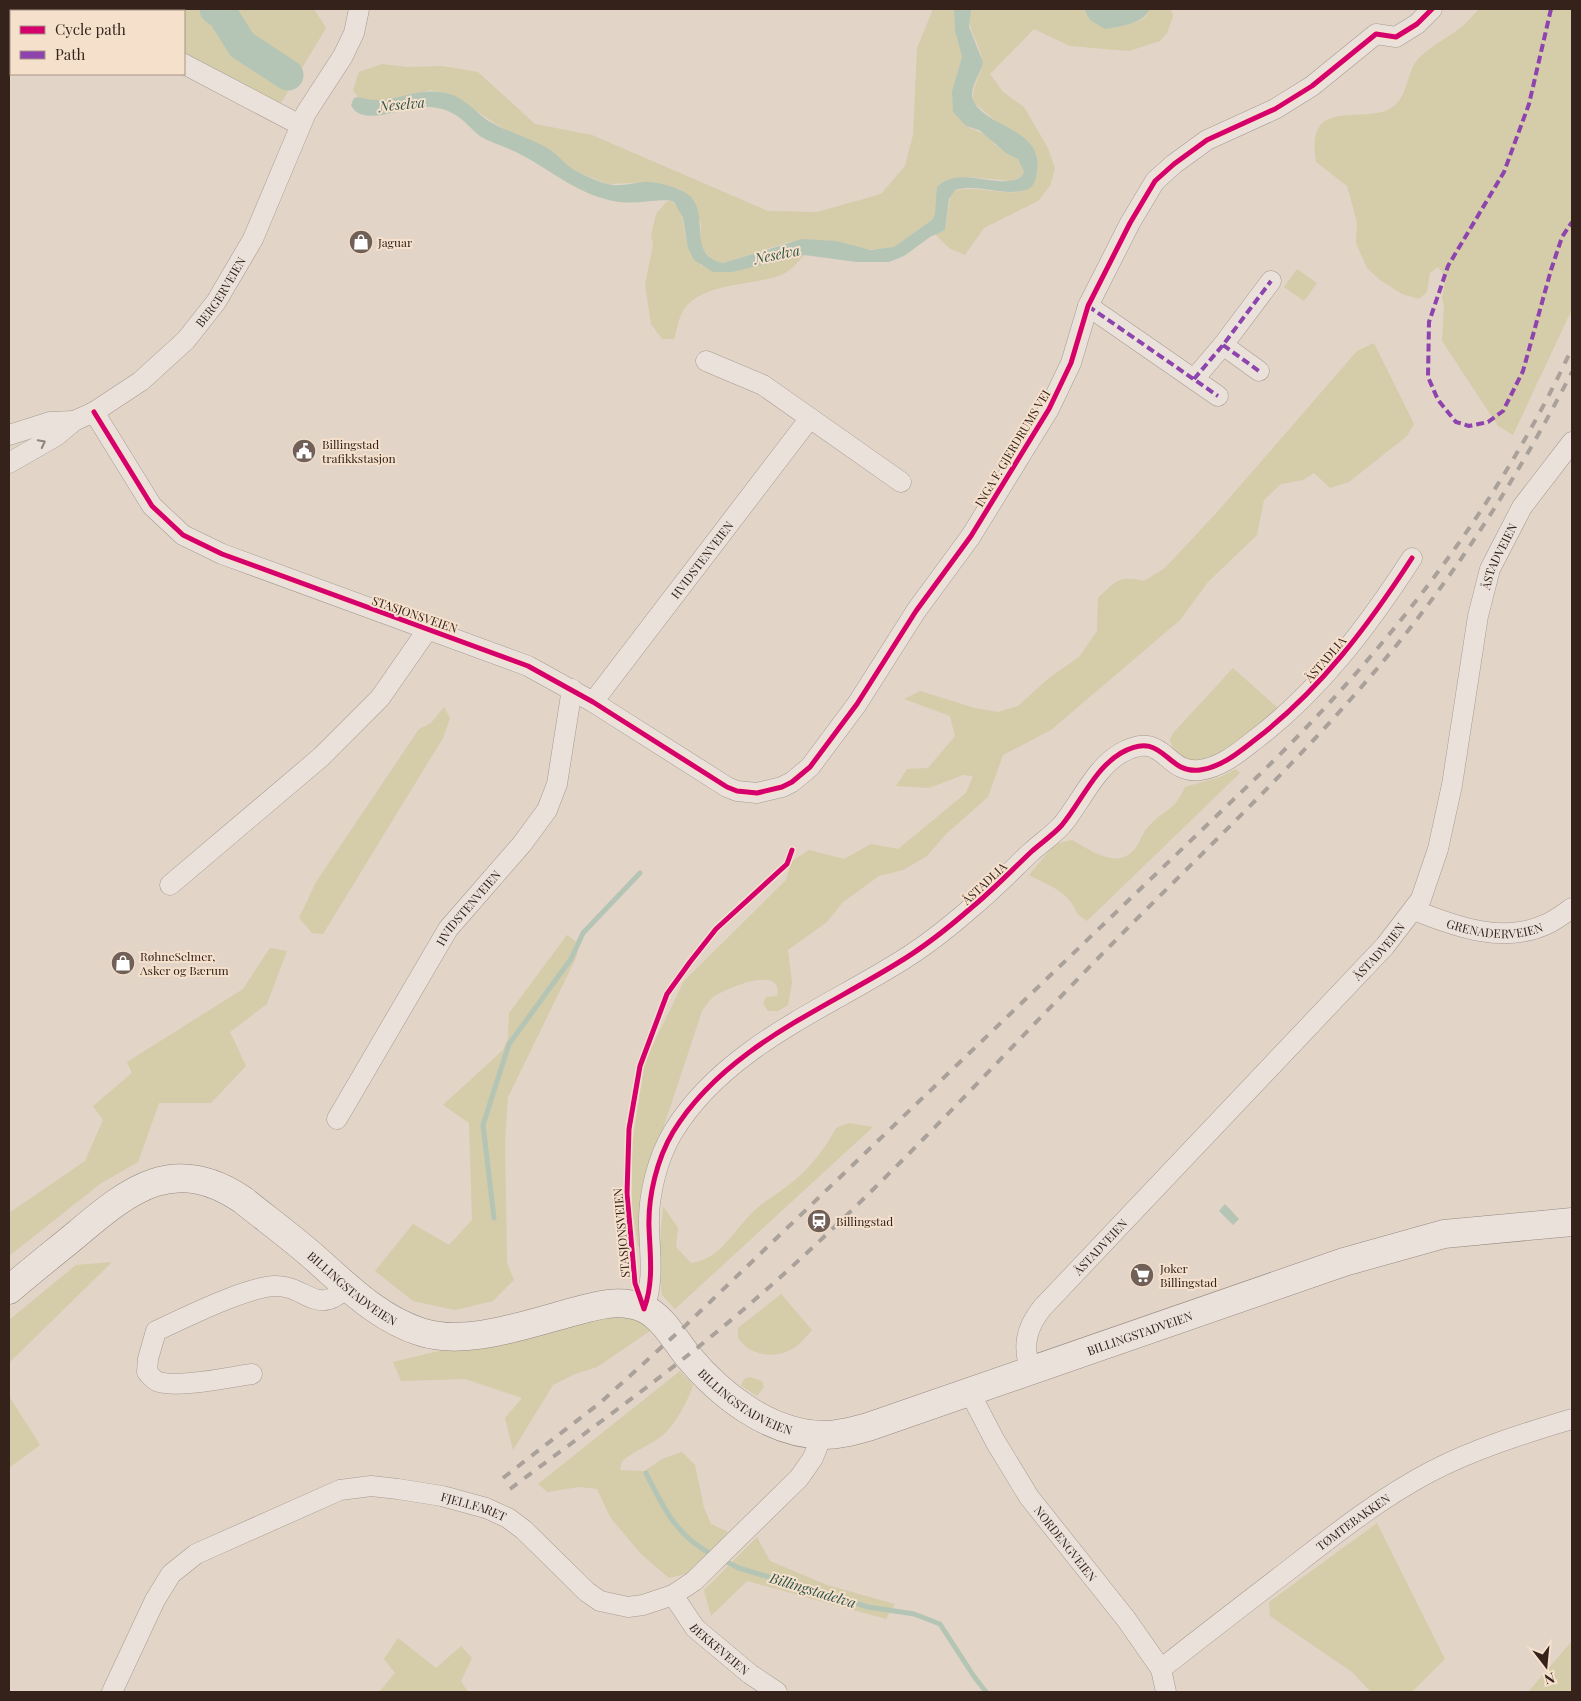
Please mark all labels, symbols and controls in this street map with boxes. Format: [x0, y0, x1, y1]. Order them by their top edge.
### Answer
legend [10, 10, 185, 75]
text: Cycle path [55, 19, 126, 39]
text: Path [55, 44, 85, 64]
water label: Neselva [376, 93, 426, 116]
shop icon: Jaguar [348, 229, 374, 255]
place label: Jaguar [377, 234, 413, 250]
water label: Neselva [751, 240, 801, 268]
street label: BERGERVEIEN [191, 253, 249, 330]
street label: INGA F. GJERDRUMS VEI [971, 387, 1053, 509]
place label: Billingstad trafikkstasjon [322, 436, 396, 466]
public building icon: Billingstad trafikkstasjon [291, 438, 317, 464]
one-way arrow [37, 439, 46, 449]
street label: HVIDSTENVEIEN [667, 517, 737, 602]
street label: ÅSTADVEIEN [1477, 520, 1521, 592]
street label: STASJONSVEIEN [370, 592, 460, 636]
street label: ÅSTADLIA [1300, 632, 1350, 686]
street label: ÅSTADLIA [958, 858, 1010, 908]
street label: HVIDSTENVEIEN [432, 866, 504, 949]
street label: GRENADERVEIEN [1445, 915, 1546, 941]
street label: ÅSTADVEIEN [1348, 919, 1408, 984]
place label: RøhneSelmer, Asker og Bærum [139, 948, 229, 978]
shop icon: RøhneSelmer, Asker og Bærum [110, 950, 136, 976]
street label: STASJONSVEIEN [609, 1187, 633, 1278]
station icon: Billingstad [806, 1208, 832, 1234]
place label: Billingstad [836, 1213, 893, 1229]
street label: ÅSTADVEIEN [1069, 1215, 1131, 1279]
street label: BILLINGSTADVEIEN [304, 1247, 400, 1329]
place label: Joker Billingstad [1159, 1260, 1217, 1290]
supermarket icon: Joker Billingstad [1129, 1262, 1155, 1288]
street label: BILLINGSTADVEIEN [1085, 1307, 1195, 1358]
street label: BILLINGSTADVEIEN [695, 1365, 795, 1438]
street label: FJELLFARET [439, 1488, 510, 1525]
street label: TØMTEBAKKEN [1313, 1489, 1394, 1554]
street label: NORDENGVEIEN [1031, 1502, 1101, 1585]
water label: Billingstadelva [767, 1568, 858, 1612]
street label: BEKKEVEIEN [686, 1620, 753, 1678]
north arrow [1521, 1641, 1571, 1691]
text: N [1542, 1668, 1557, 1690]

